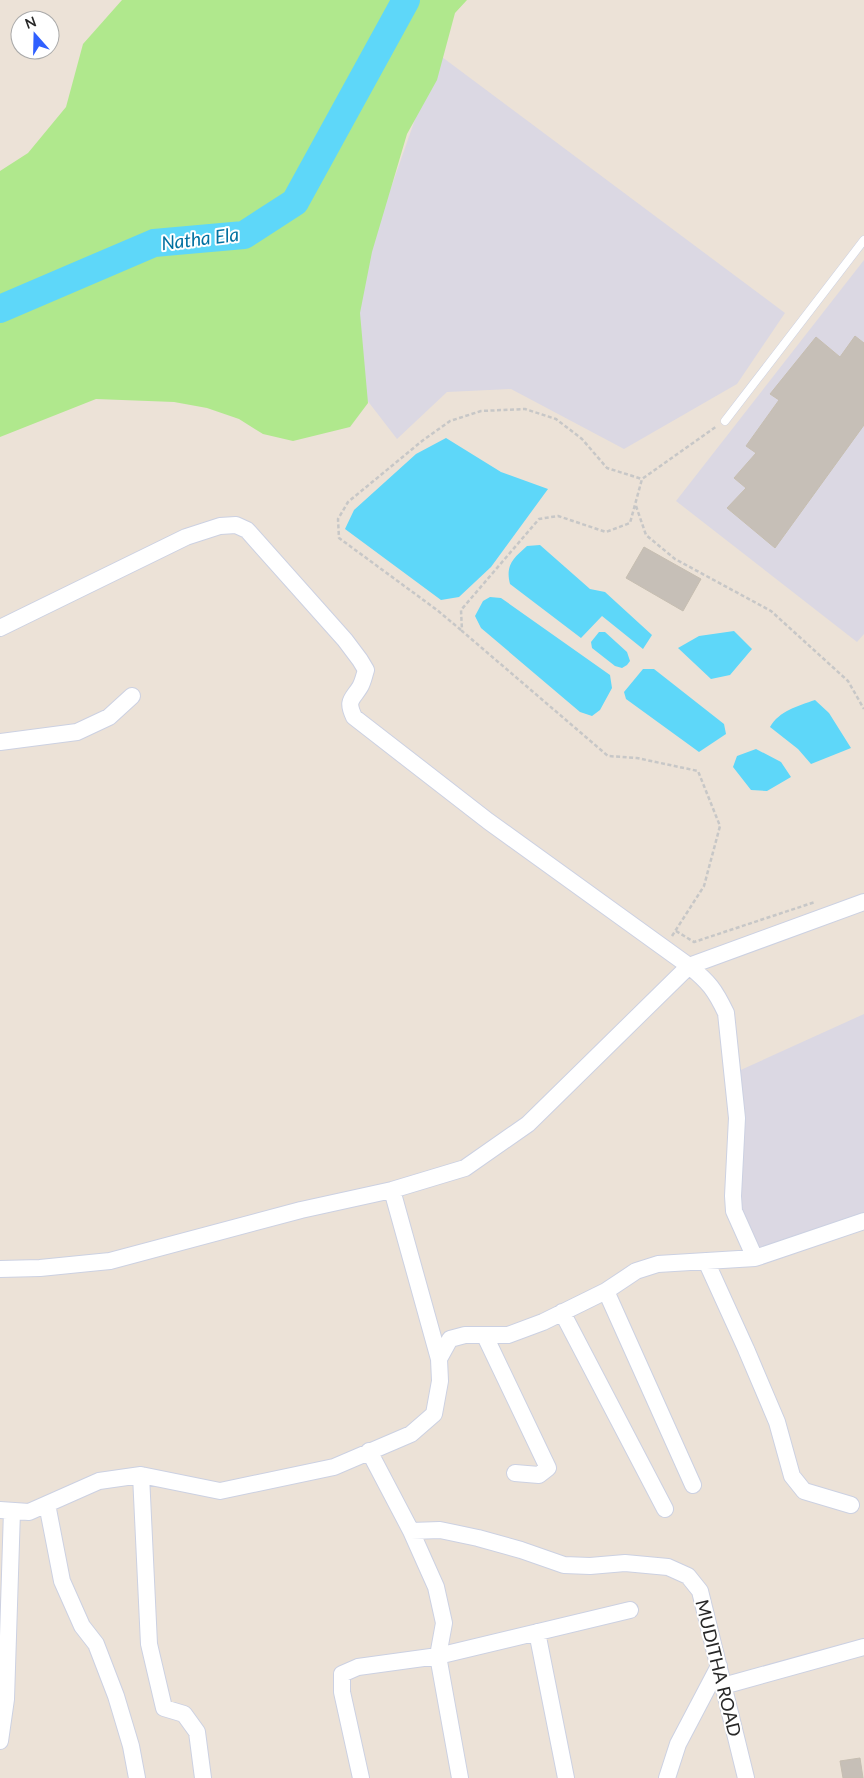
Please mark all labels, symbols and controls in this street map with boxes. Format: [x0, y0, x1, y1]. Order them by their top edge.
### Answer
north arrow [10, 10, 60, 60]
text: N [22, 12, 38, 32]
water label: Natha Ela [160, 222, 240, 254]
street label: MUDITHA ROAD [691, 1597, 747, 1739]

